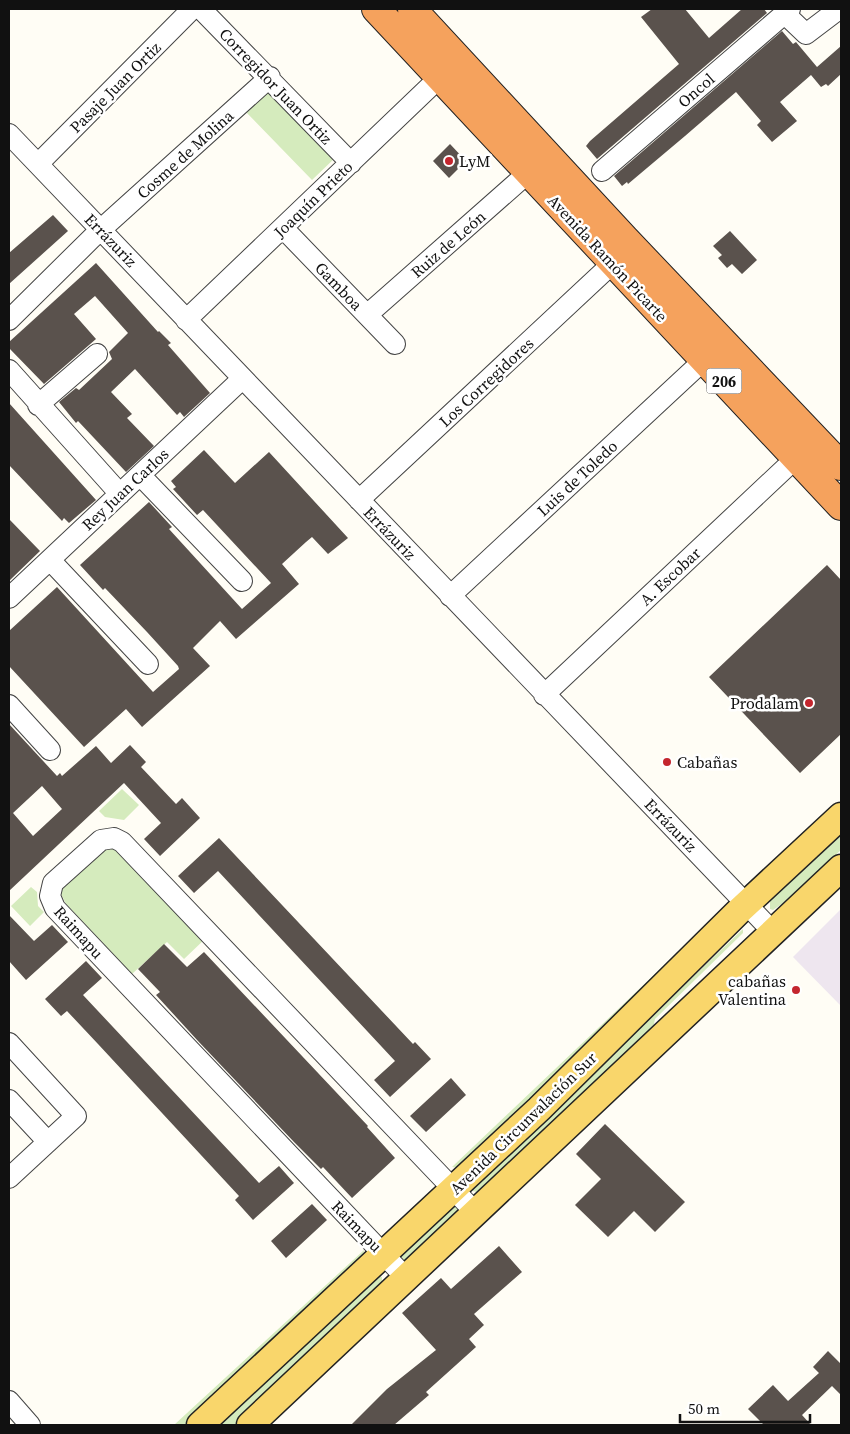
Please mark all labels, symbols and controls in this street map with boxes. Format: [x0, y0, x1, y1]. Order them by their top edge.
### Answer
street label: Corregidor Juan Ortiz [215, 23, 337, 149]
street label: Pasaje Juan Ortiz [64, 36, 166, 138]
street label: Oncol [673, 68, 719, 112]
street label: Cosme de Molina [132, 104, 239, 203]
place label: LyM [459, 150, 490, 172]
marker: LyM [443, 155, 455, 167]
street label: Joaquín Prieto [268, 156, 357, 243]
street label: Avenida Ramón Picarte [543, 190, 673, 326]
street label: Ruiz de León [406, 205, 490, 283]
street label: Errázuriz [80, 208, 142, 272]
street label: Gamboa [310, 257, 368, 316]
street label: Los Corregidores [434, 332, 538, 432]
road number: 206 [706, 368, 742, 394]
street label: Luis de Toledo [532, 435, 622, 521]
street label: Rey Juan Carlos [77, 443, 173, 535]
street label: Errázuriz [359, 501, 421, 565]
street label: A. Escobar [635, 542, 706, 610]
place label: Prodalam [730, 692, 799, 714]
marker: Prodalam [803, 697, 815, 709]
place label: Cabañas [677, 751, 737, 773]
marker: Cabañas [661, 756, 673, 768]
street label: Errázuriz [640, 793, 702, 857]
street label: Raimapu [49, 901, 109, 963]
place label: cabañas Valentina [718, 970, 787, 1010]
marker: cabañas Valentina [790, 984, 802, 996]
street label: Avenida Circunvalación Sur [445, 1047, 601, 1199]
street label: Raimapu [327, 1195, 387, 1257]
scale bar [680, 1392, 810, 1424]
text: 50 m [688, 1398, 720, 1419]

